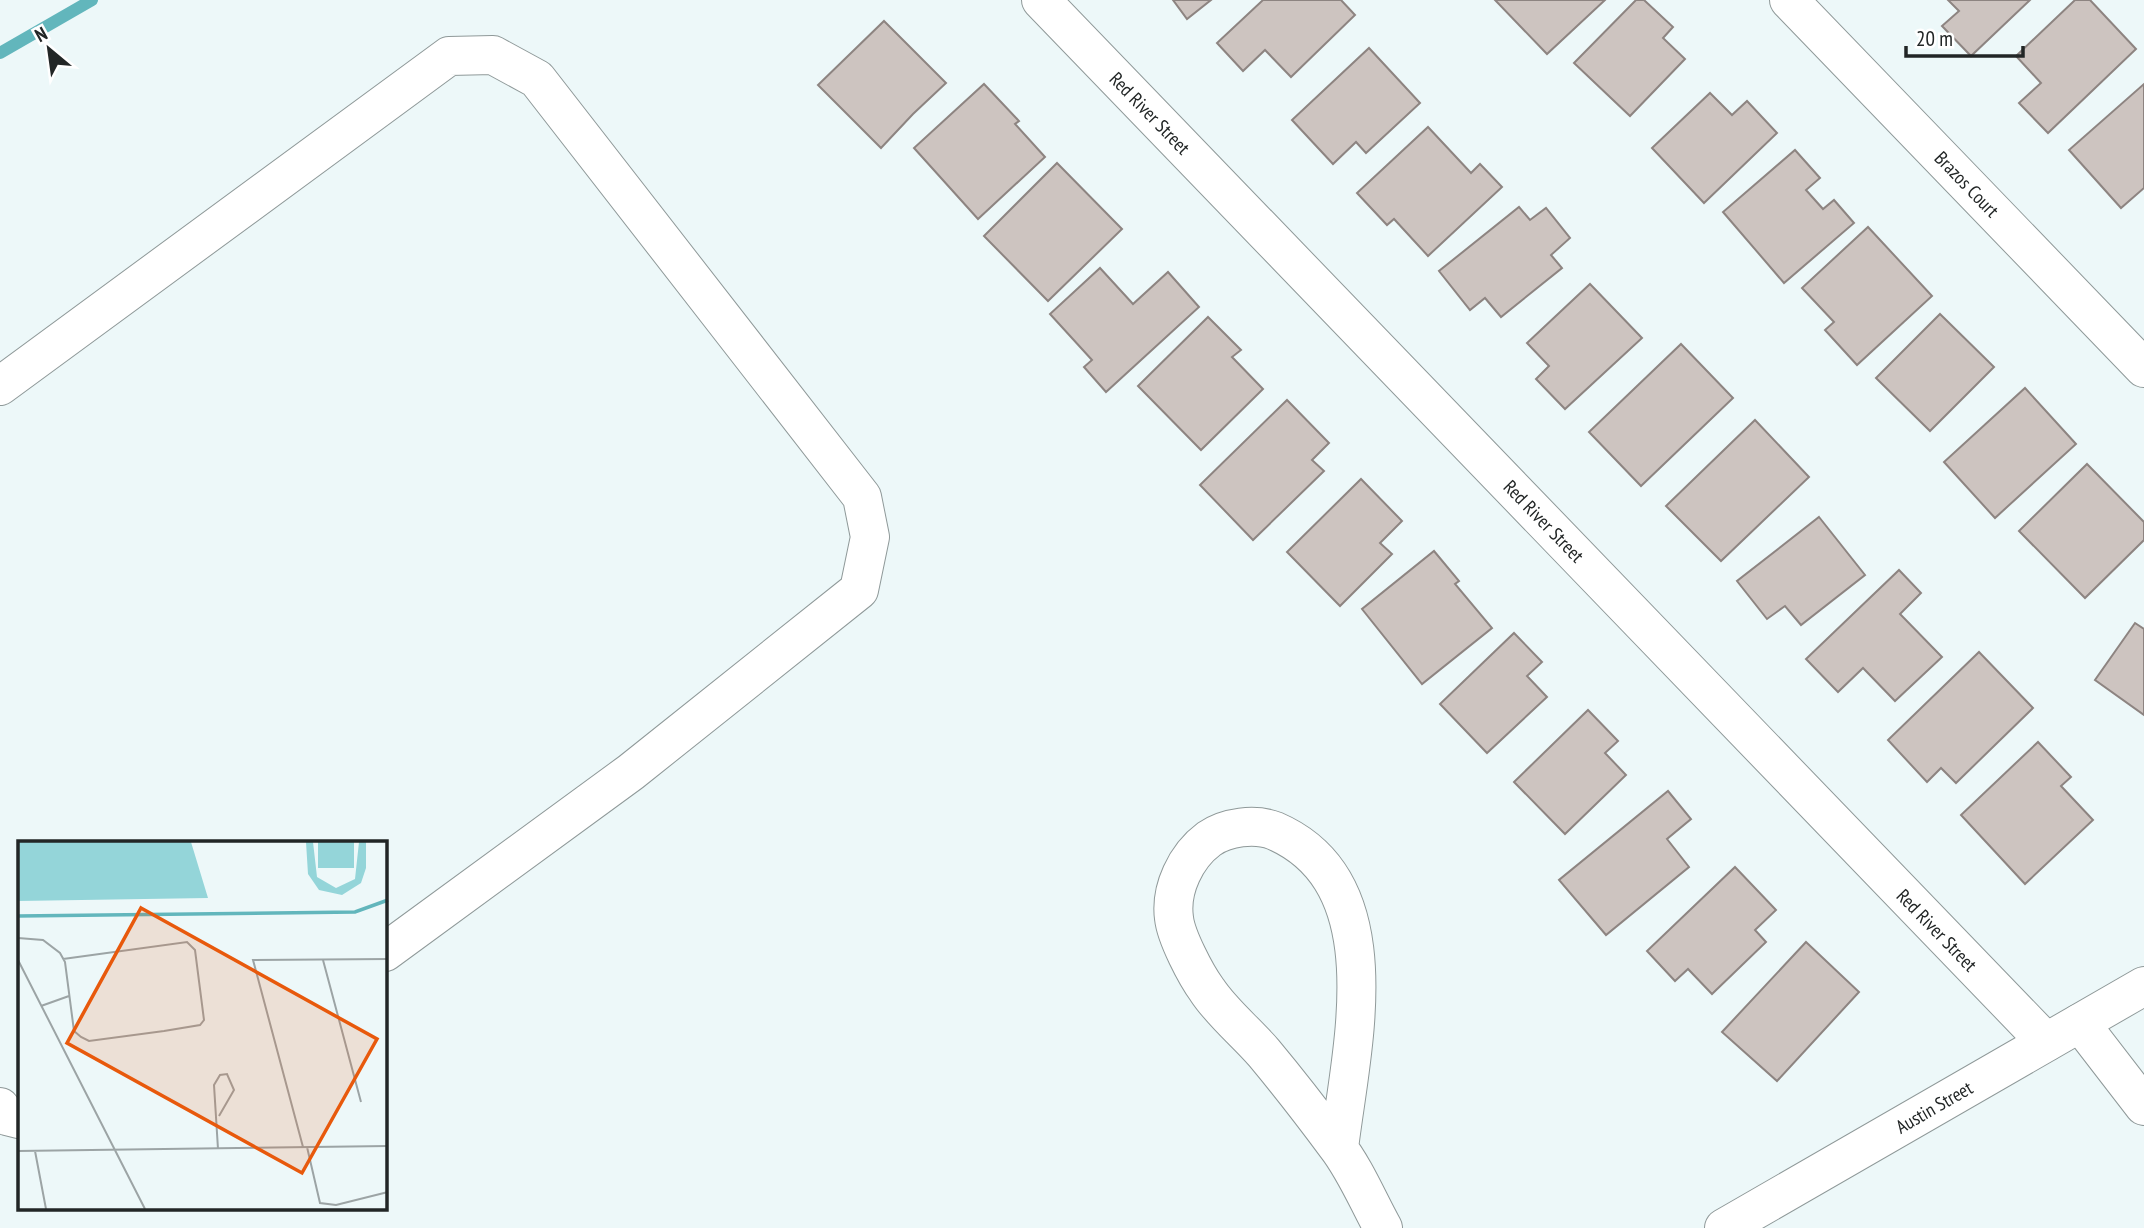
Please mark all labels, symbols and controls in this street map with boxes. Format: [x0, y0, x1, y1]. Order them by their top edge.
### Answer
north arrow [14, 14, 84, 84]
scale bar [1906, 14, 2023, 58]
text: N [30, 21, 51, 47]
text: 20 m [1916, 25, 1953, 52]
street label: Red River Street [1105, 67, 1196, 160]
street label: Brazos Court [1930, 146, 2005, 223]
street label: Red River Street [1499, 475, 1590, 568]
inset map [18, 841, 387, 1210]
street label: Red River Street [1892, 884, 1983, 977]
street label: Austin Street [1891, 1075, 1977, 1139]

